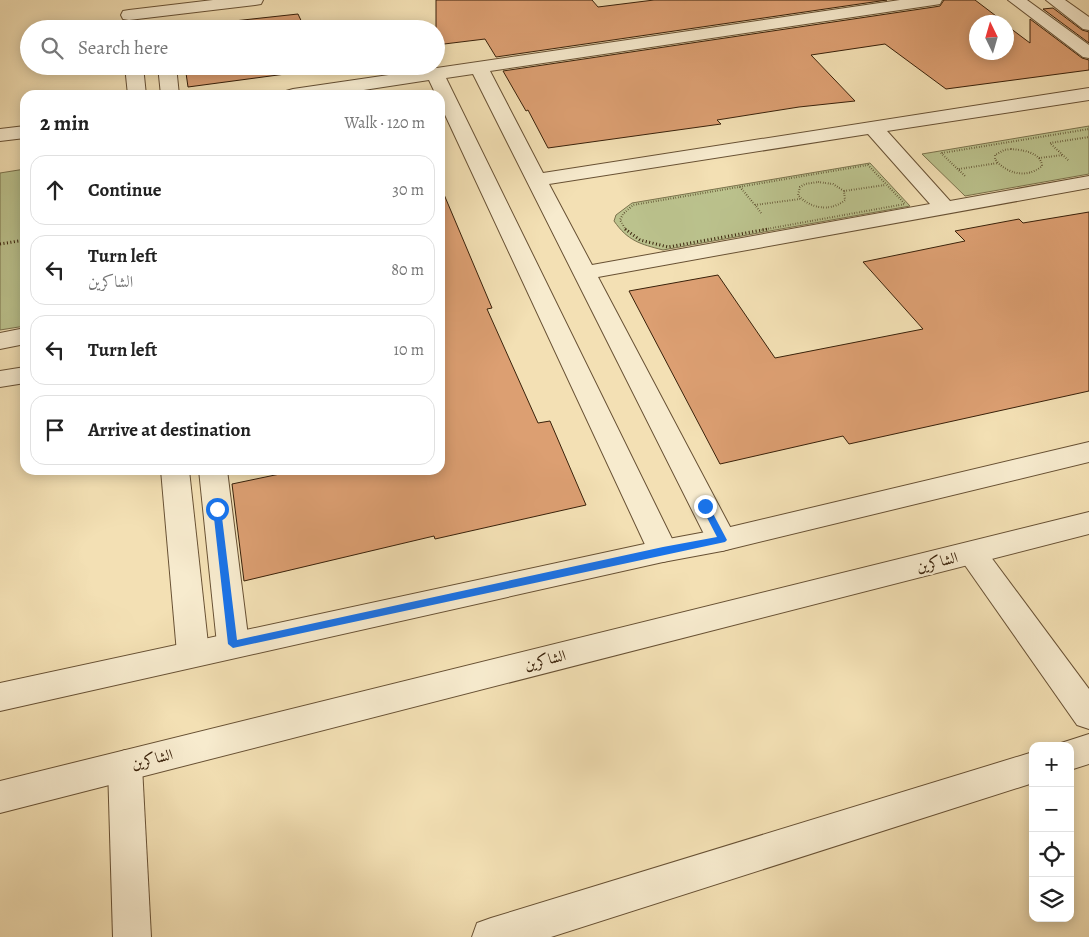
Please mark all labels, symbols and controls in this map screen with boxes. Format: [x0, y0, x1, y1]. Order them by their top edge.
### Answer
north arrow [969, 15, 1014, 60]
search box [20, 20, 445, 75]
icon: search [38, 34, 66, 62]
text: Search here [78, 35, 168, 61]
text: 2 min [40, 109, 89, 137]
text: Walk · 120 m [344, 112, 425, 134]
icon: ahead [41, 176, 69, 204]
text: Continue [88, 177, 162, 203]
text: 30 m [392, 179, 424, 201]
text: Turn left [88, 243, 157, 269]
icon: left [41, 256, 69, 284]
text: 80 m [391, 259, 424, 281]
text: الشاكرين [88, 271, 133, 293]
icon: left [41, 336, 69, 364]
text: Turn left [88, 337, 157, 363]
text: 10 m [394, 339, 424, 361]
icon: arrive [41, 416, 69, 444]
text: Arrive at destination [88, 417, 251, 443]
route end [694, 495, 717, 518]
route start [206, 498, 229, 521]
street label: الشاكرين [914, 547, 960, 577]
street label: الشاكرين [522, 645, 568, 675]
map controls [1029, 742, 1074, 922]
button: + [1029, 742, 1074, 787]
street label: الشاكرين [129, 744, 175, 774]
button: − [1029, 787, 1074, 832]
button: locate [1029, 832, 1074, 877]
button: layers [1029, 877, 1074, 922]

